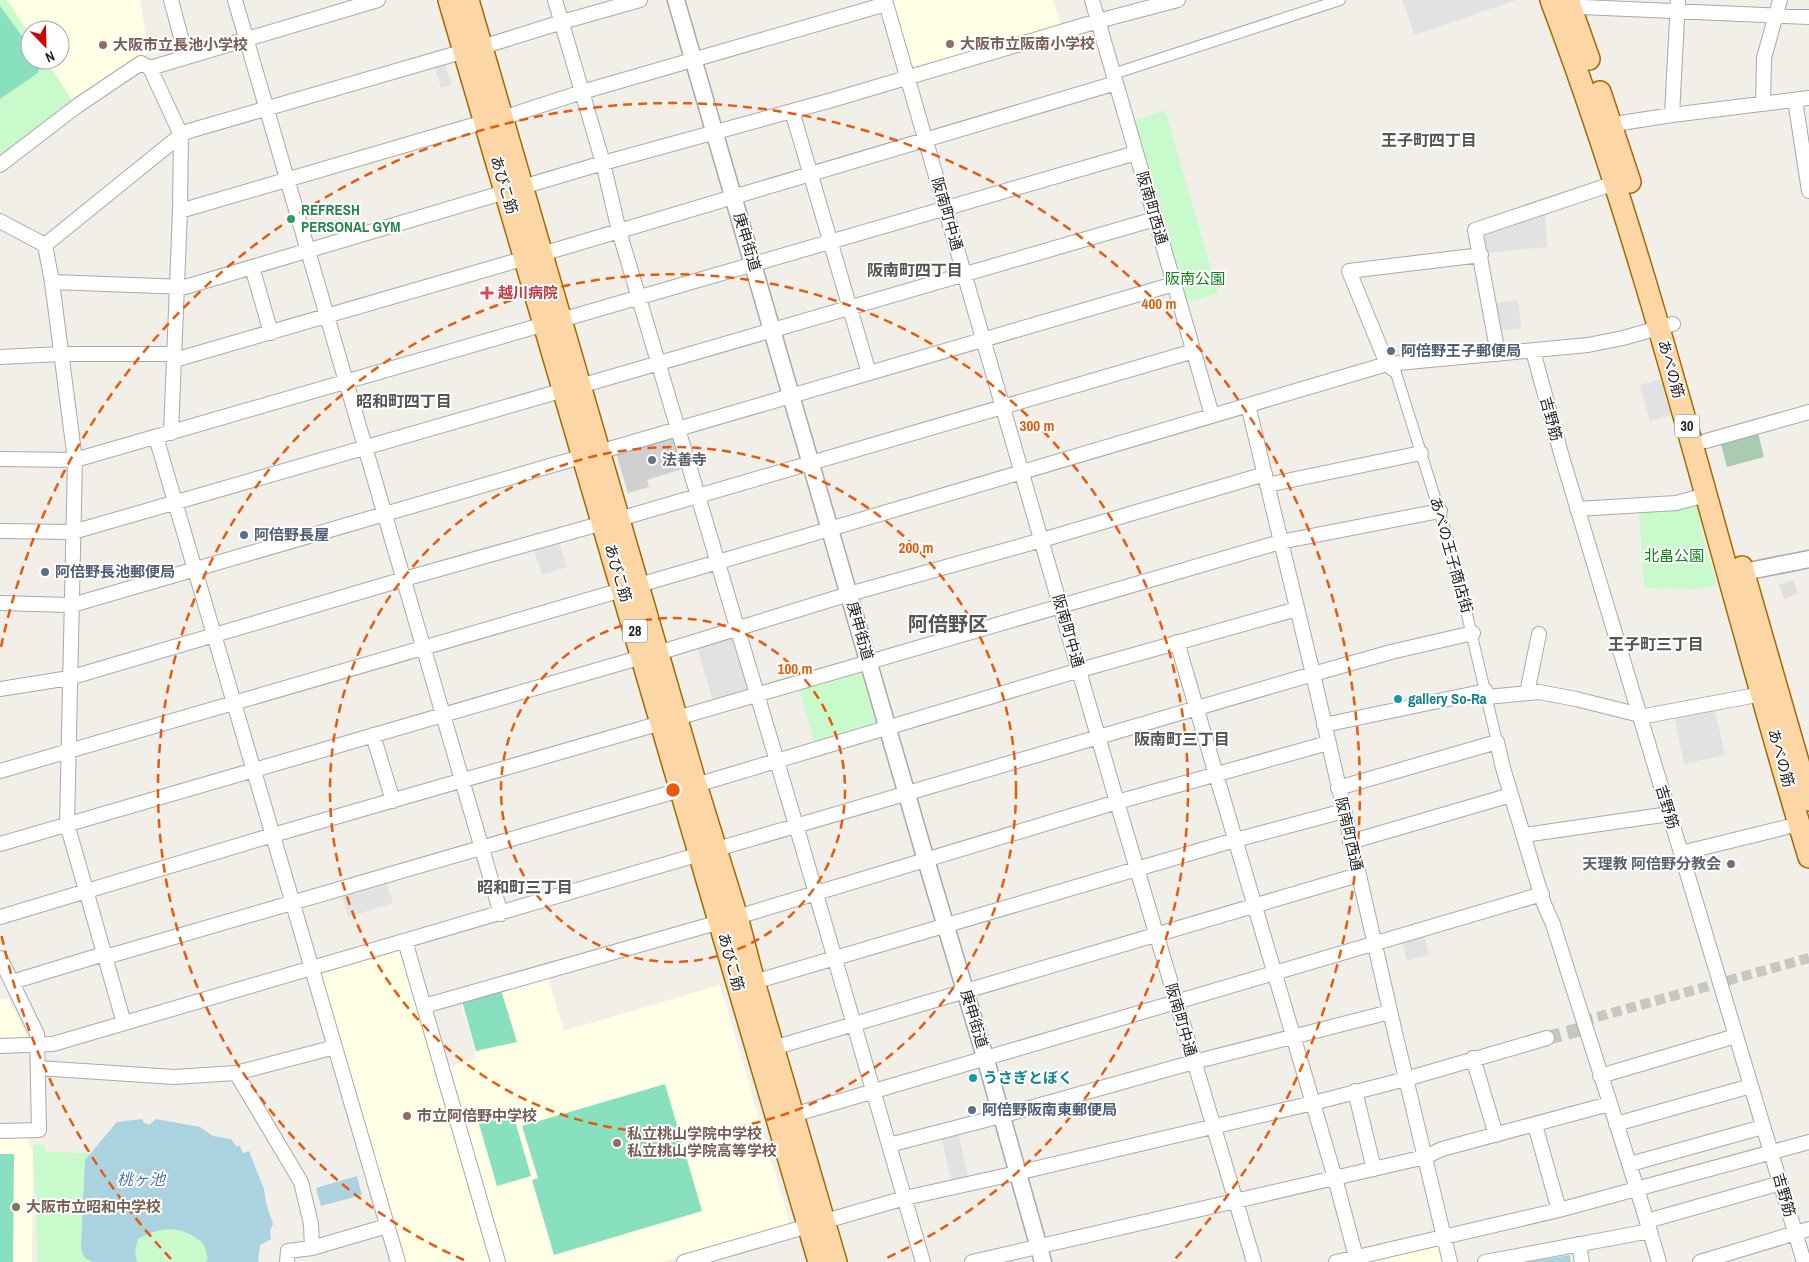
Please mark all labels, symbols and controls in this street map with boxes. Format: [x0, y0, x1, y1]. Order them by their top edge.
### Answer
north arrow [20, 20, 70, 70]
place label: 大阪市立阪南小学校 [960, 33, 1095, 54]
place label: 大阪市立長池小学校 [113, 34, 248, 55]
marker: 大阪市立阪南小学校 [944, 38, 956, 50]
marker: 大阪市立長池小学校 [97, 39, 109, 51]
text: N [43, 47, 57, 67]
district label: 王子町四丁目 [1381, 129, 1477, 151]
street label: あびこ筋 [486, 153, 523, 217]
street label: 阪南町西通 [1132, 169, 1173, 247]
street label: 阪南町中通 [927, 175, 968, 253]
place label: REFRESH PERSONAL GYM [301, 199, 401, 237]
street label: 庚申街道 [729, 210, 766, 274]
marker: REFRESH PERSONAL GYM [285, 213, 297, 225]
district label: 阪南町四丁目 [867, 259, 963, 281]
park label: 阪南公園 [1165, 268, 1225, 289]
place label: 越川病院 [498, 282, 558, 303]
marker: 越川病院 [480, 286, 494, 300]
text: 400 m [1142, 293, 1176, 314]
street label: あべの筋 [1653, 337, 1690, 401]
place label: 阿倍野王子郵便局 [1401, 340, 1521, 361]
marker: 阿倍野王子郵便局 [1385, 345, 1397, 357]
district label: 昭和町四丁目 [356, 390, 452, 412]
street label: 吉野筋 [1536, 394, 1567, 443]
road number: 30 [1674, 414, 1700, 438]
text: 300 m [1020, 415, 1054, 436]
place label: 法善寺 [662, 449, 707, 470]
marker: 法善寺 [646, 454, 658, 466]
street label: あべの王子商店街 [1425, 494, 1478, 615]
place label: 阿倍野長屋 [254, 524, 329, 545]
marker: 阿倍野長屋 [238, 529, 250, 541]
text: 200 m [899, 537, 933, 558]
street label: あびこ筋 [600, 541, 637, 605]
park label: 北畠公園 [1644, 545, 1704, 566]
place label: 阿倍野長池郵便局 [55, 561, 175, 582]
marker: 阿倍野長池郵便局 [39, 566, 51, 578]
street label: 阪南町中通 [1048, 592, 1089, 670]
street label: 庚申街道 [842, 599, 879, 663]
district label: 阿倍野区 [908, 610, 988, 637]
road number: 28 [622, 620, 648, 642]
district label: 王子町三丁目 [1608, 633, 1704, 655]
text: 100 m [778, 658, 812, 679]
place label: gallery So-Ra [1408, 688, 1487, 709]
marker: gallery So-Ra [1392, 693, 1404, 705]
street label: あべの筋 [1763, 726, 1800, 790]
district label: 阪南町三丁目 [1134, 728, 1230, 750]
centre of rings [664, 781, 682, 799]
street label: 吉野筋 [1651, 782, 1684, 831]
street label: 阪南町西通 [1331, 795, 1368, 873]
place label: 天理教 阿倍野分教会 [1583, 853, 1721, 874]
marker: 天理教 阿倍野分教会 [1725, 858, 1737, 870]
district label: 昭和町三丁目 [477, 876, 573, 898]
street label: あびこ筋 [713, 930, 750, 994]
street label: 阪南町中通 [1161, 981, 1202, 1059]
street label: 庚申街道 [956, 987, 993, 1051]
place label: うさぎとぼく [983, 1067, 1073, 1088]
marker: うさぎとぼく [967, 1072, 979, 1084]
place label: 阿倍野阪南東郵便局 [982, 1099, 1117, 1120]
marker: 阿倍野阪南東郵便局 [966, 1104, 978, 1116]
place label: 市立阿倍野中学校 [417, 1105, 537, 1126]
marker: 市立阿倍野中学校 [401, 1110, 413, 1122]
place label: 私立桃山学院中学校 私立桃山学院高等学校 [627, 1123, 777, 1161]
marker: 私立桃山学院中学校 私立桃山学院高等学校 [611, 1137, 623, 1149]
water label: 桃ヶ池 [117, 1168, 167, 1190]
street label: 吉野筋 [1768, 1170, 1801, 1219]
place label: 大阪市立昭和中学校 [26, 1196, 161, 1217]
marker: 大阪市立昭和中学校 [10, 1201, 22, 1213]

